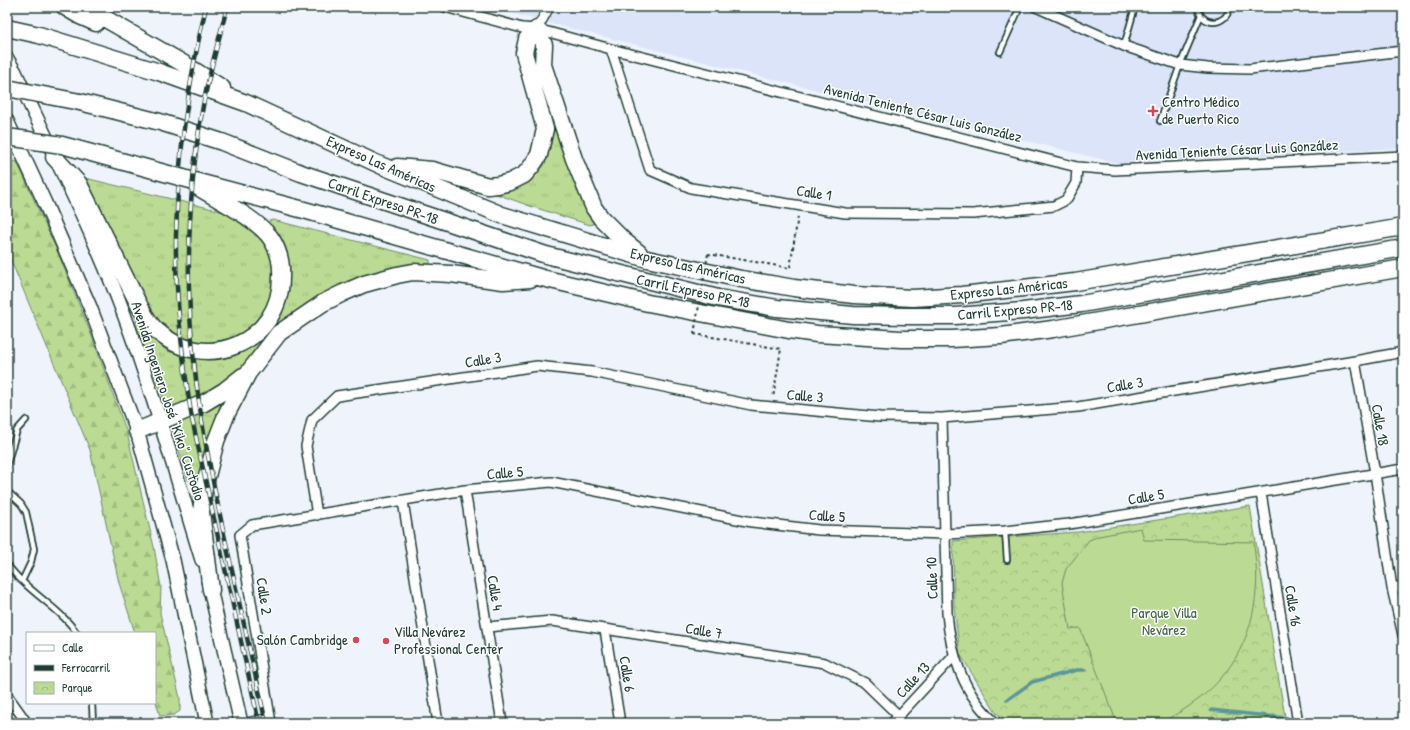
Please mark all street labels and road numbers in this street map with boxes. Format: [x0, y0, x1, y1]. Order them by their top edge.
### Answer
street label: Avenida Teniente César Luis González [822, 78, 1025, 147]
street label: Expreso Las Américas [323, 130, 439, 197]
street label: Avenida Teniente César Luis González [1135, 134, 1339, 165]
street label: Carril Expreso PR-18 [325, 172, 441, 229]
street label: Calle 1 [795, 179, 833, 206]
street label: Expreso Las Américas [628, 242, 748, 289]
street label: Carril Expreso PR-18 [635, 268, 752, 313]
street label: Expreso Las Américas [949, 272, 1069, 305]
street label: Carril Expreso PR-18 [957, 294, 1073, 325]
street label: Avenida Ingeniero José "Kiko" Custodio [126, 299, 211, 503]
street label: Calle 3 [463, 346, 503, 373]
street label: Calle 3 [1105, 371, 1145, 398]
street label: Calle 3 [786, 383, 825, 408]
street label: Calle 18 [1367, 402, 1394, 447]
street label: Calle 5 [486, 460, 525, 485]
street label: Calle 5 [1126, 483, 1166, 510]
street label: Calle 5 [808, 504, 847, 527]
street label: Calle 10 [920, 556, 943, 599]
street label: Calle 4 [482, 574, 509, 613]
street label: Calle 2 [251, 576, 278, 616]
street label: Calle 16 [1280, 584, 1307, 628]
street label: Calle 7 [684, 617, 724, 644]
street label: Calle 6 [614, 655, 641, 693]
street label: Calle 13 [891, 657, 935, 702]

